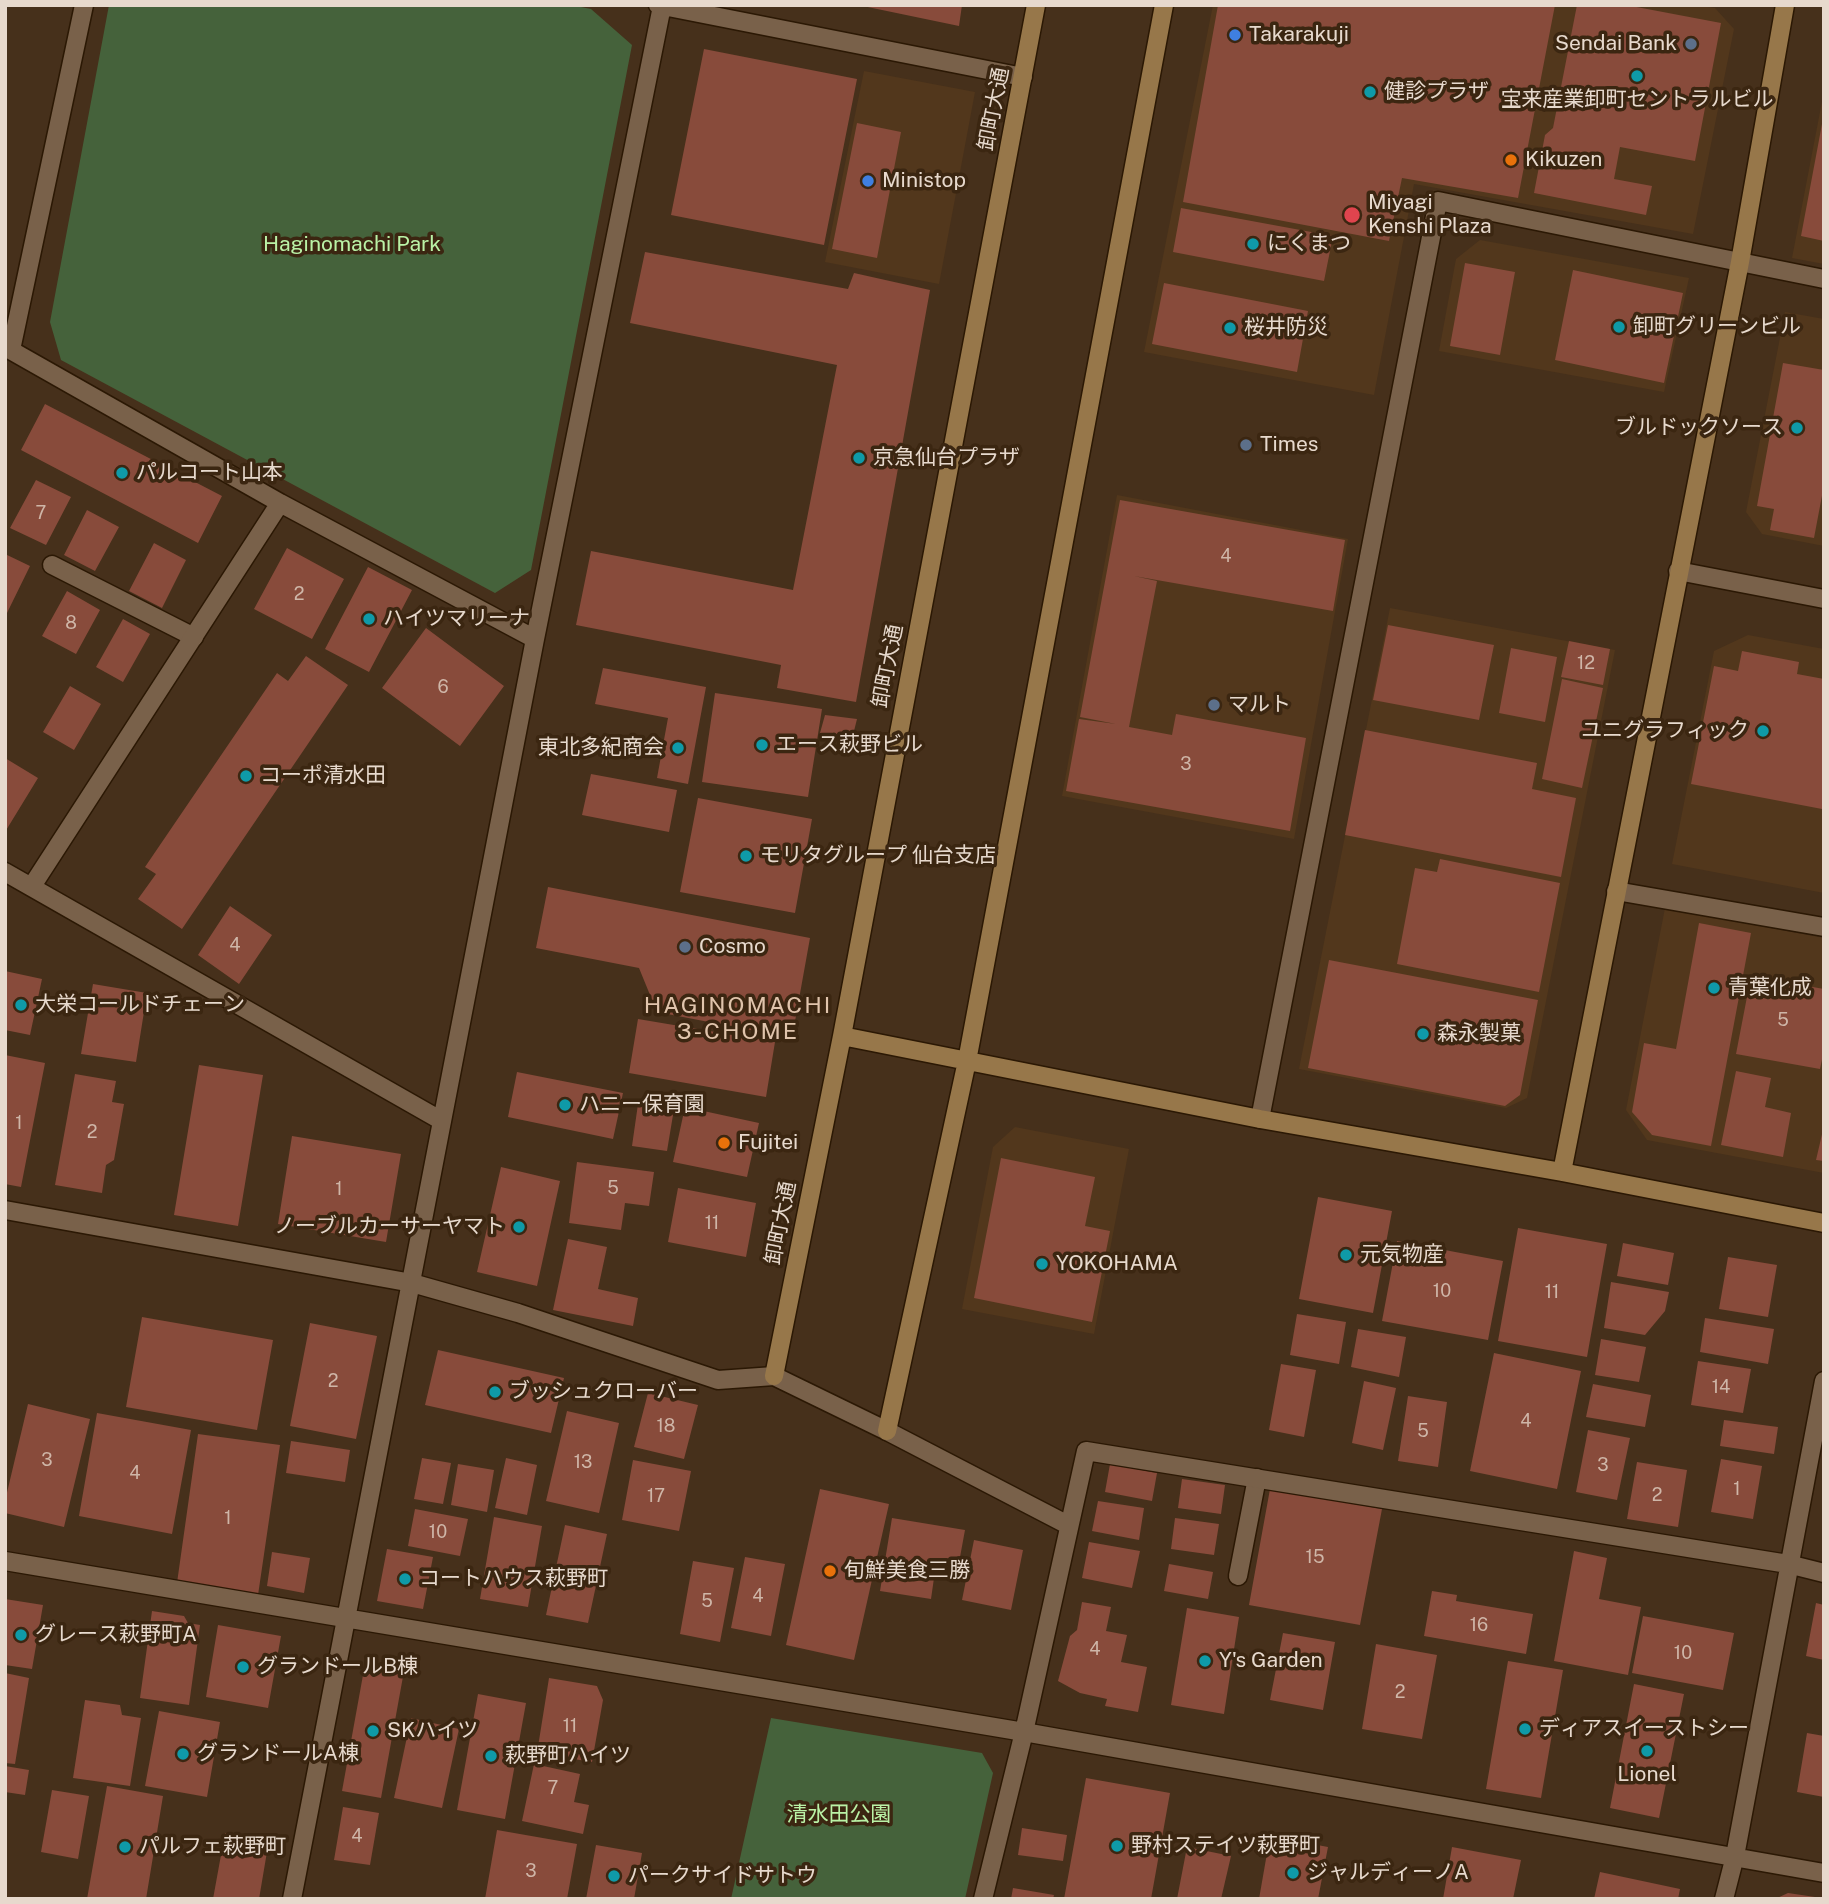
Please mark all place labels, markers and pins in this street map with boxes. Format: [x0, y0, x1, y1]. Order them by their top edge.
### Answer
place label: Takarakuji [1249, 22, 1349, 48]
marker: Takarakuji [1227, 27, 1243, 43]
place label: Sendai Bank [1555, 31, 1677, 57]
marker: Sendai Bank [1683, 36, 1699, 52]
marker: 宝来産業卸町セントラルビル [1629, 68, 1645, 84]
place label: 健診プラザ [1384, 79, 1489, 105]
marker: 健診プラザ [1362, 84, 1378, 100]
place label: 宝来産業卸町セントラルビル [1501, 87, 1773, 113]
place label: Kikuzen [1525, 147, 1602, 173]
marker: Kikuzen [1503, 152, 1519, 168]
place label: Ministop [882, 168, 966, 194]
marker: Ministop [860, 173, 876, 189]
place label: Miyagi Kenshi Plaza [1368, 190, 1492, 240]
marker: Miyagi Kenshi Plaza [1342, 205, 1362, 225]
place label: にくまつ [1267, 231, 1351, 257]
marker: にくまつ [1245, 236, 1261, 252]
place label: 卸町グリーンビル [1633, 314, 1801, 340]
place label: 桜井防災 [1244, 315, 1328, 341]
marker: 卸町グリーンビル [1611, 319, 1627, 335]
marker: 桜井防災 [1222, 320, 1238, 336]
place label: ブルドックソース [1615, 415, 1783, 441]
marker: ブルドックソース [1789, 420, 1805, 436]
place label: Times [1260, 432, 1318, 458]
marker: Times [1238, 437, 1254, 453]
place label: 京急仙台プラザ [873, 445, 1020, 471]
marker: 京急仙台プラザ [851, 450, 867, 466]
place label: パルコート山本 [136, 460, 283, 486]
marker: パルコート山本 [114, 465, 130, 481]
place label: ハイツマリーナ [383, 606, 530, 632]
marker: ハイツマリーナ [361, 611, 377, 627]
place label: マルト [1228, 692, 1291, 718]
marker: マルト [1206, 697, 1222, 713]
place label: ユニグラフィック [1581, 718, 1749, 744]
marker: ユニグラフィック [1755, 723, 1771, 739]
place label: エース萩野ビル [776, 732, 923, 758]
place label: 東北多紀商会 [538, 735, 664, 761]
marker: エース萩野ビル [754, 737, 770, 753]
marker: 東北多紀商会 [670, 740, 686, 756]
place label: コーポ清水田 [260, 763, 386, 789]
marker: コーポ清水田 [238, 768, 254, 784]
place label: モリタグループ 仙台支店 [760, 843, 996, 869]
marker: モリタグループ 仙台支店 [738, 848, 754, 864]
place label: Cosmo [699, 934, 766, 960]
marker: Cosmo [677, 939, 693, 955]
place label: 青葉化成 [1728, 975, 1812, 1001]
marker: 青葉化成 [1706, 980, 1722, 996]
place label: 大栄コールドチェーン [35, 992, 245, 1018]
marker: 大栄コールドチェーン [13, 997, 29, 1013]
place label: 森永製菓 [1437, 1021, 1521, 1047]
marker: 森永製菓 [1415, 1026, 1431, 1042]
place label: ハニー保育園 [579, 1092, 705, 1118]
marker: ハニー保育園 [557, 1097, 573, 1113]
place label: Fujitei [738, 1130, 798, 1156]
marker: Fujitei [716, 1135, 732, 1151]
place label: ノーブルカーサーヤマト [274, 1214, 505, 1240]
marker: ノーブルカーサーヤマト [511, 1219, 527, 1235]
place label: 元気物産 [1360, 1242, 1444, 1268]
marker: 元気物産 [1338, 1247, 1354, 1263]
place label: YOKOHAMA [1056, 1251, 1178, 1277]
marker: YOKOHAMA [1034, 1256, 1050, 1272]
place label: ブッシュクローバー [509, 1379, 698, 1405]
marker: ブッシュクローバー [487, 1384, 503, 1400]
place label: 旬鮮美食三勝 [844, 1558, 970, 1584]
marker: 旬鮮美食三勝 [822, 1563, 838, 1579]
place label: コートハウス萩野町 [419, 1566, 608, 1592]
marker: コートハウス萩野町 [397, 1571, 413, 1587]
place label: グレース萩野町A [35, 1622, 197, 1648]
marker: グレース萩野町A [13, 1627, 29, 1643]
place label: Y's Garden [1219, 1648, 1323, 1674]
marker: Y's Garden [1197, 1653, 1213, 1669]
place label: グランドールB棟 [257, 1654, 418, 1680]
marker: グランドールB棟 [235, 1659, 251, 1675]
place label: ディアスイーストシー [1539, 1716, 1749, 1742]
place label: SKハイツ [387, 1718, 478, 1744]
marker: ディアスイーストシー [1517, 1721, 1533, 1737]
marker: SKハイツ [365, 1723, 381, 1739]
place label: グランドールA棟 [197, 1741, 359, 1767]
place label: 萩野町ハイツ [505, 1743, 631, 1769]
marker: Lionel [1639, 1743, 1655, 1759]
marker: グランドールA棟 [175, 1746, 191, 1762]
marker: 萩野町ハイツ [483, 1748, 499, 1764]
place label: Lionel [1617, 1762, 1677, 1788]
place label: 野村ステイツ萩野町 [1131, 1833, 1320, 1859]
place label: パルフェ萩野町 [139, 1834, 286, 1860]
marker: 野村ステイツ萩野町 [1109, 1838, 1125, 1854]
marker: パルフェ萩野町 [117, 1839, 133, 1855]
place label: ジャルディーノA [1307, 1860, 1469, 1886]
place label: パークサイドサトウ [628, 1863, 817, 1889]
marker: ジャルディーノA [1285, 1865, 1301, 1881]
marker: パークサイドサトウ [606, 1868, 622, 1884]

